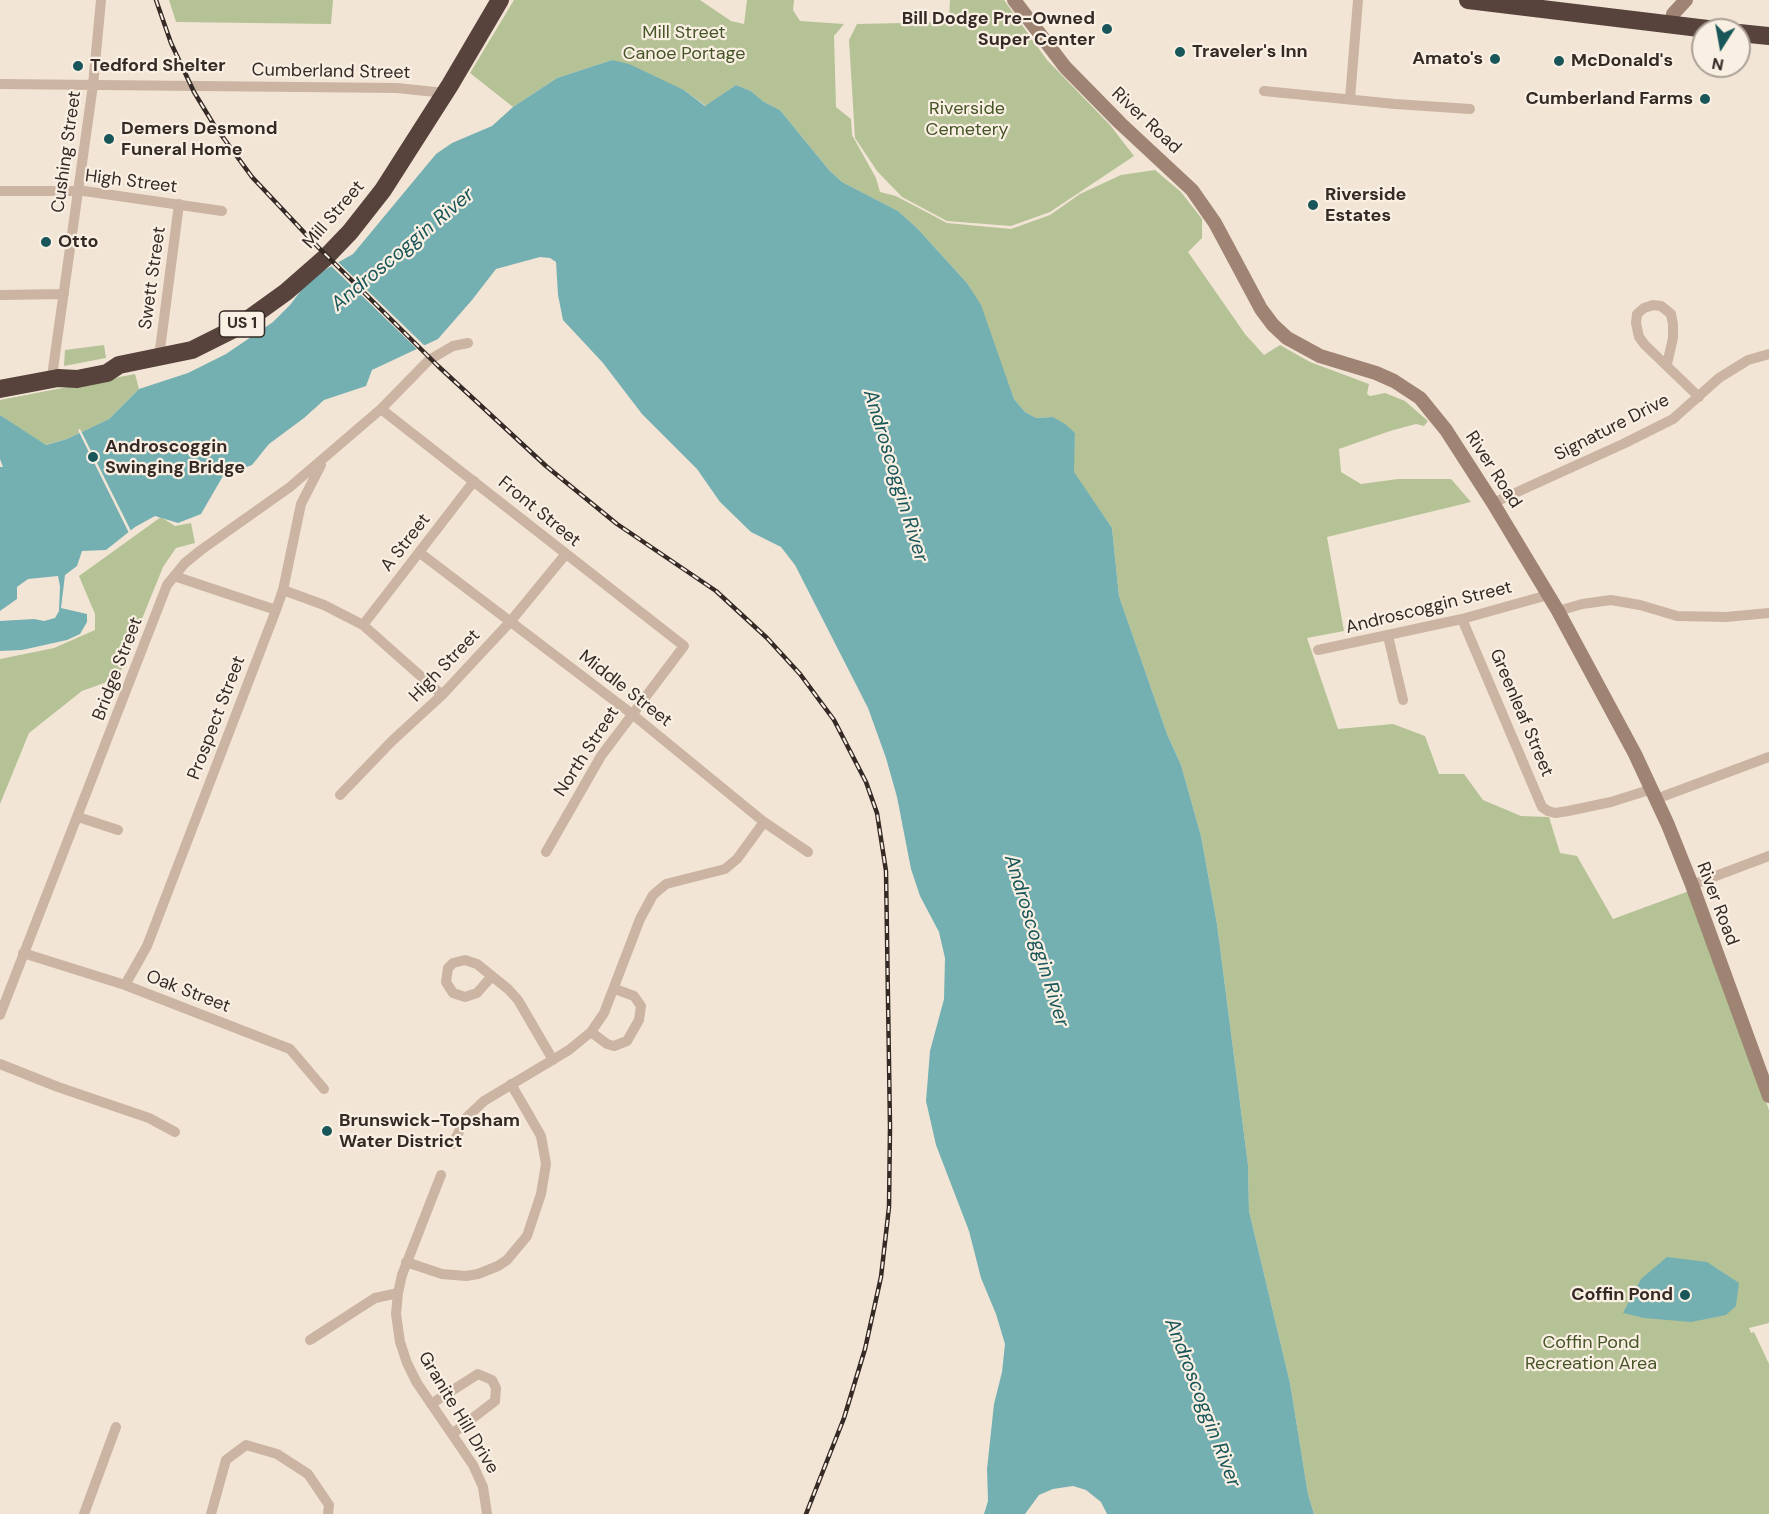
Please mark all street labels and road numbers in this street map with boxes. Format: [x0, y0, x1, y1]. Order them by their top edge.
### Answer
street label: Cumberland Street [252, 60, 410, 84]
street label: River Road [1107, 83, 1185, 159]
street label: Cushing Street [48, 90, 86, 214]
street label: High Street [84, 166, 178, 198]
street label: Mill Street [299, 176, 369, 254]
street label: Swett Street [135, 225, 171, 331]
road number: US 1 [220, 311, 264, 337]
street label: Signature Drive [1551, 390, 1673, 466]
street label: River Road [1460, 427, 1526, 513]
street label: Front Street [493, 472, 585, 552]
street label: A Street [377, 510, 435, 576]
street label: Androscoggin Street [1344, 577, 1514, 639]
street label: Bridge Street [88, 614, 148, 724]
street label: High Street [405, 625, 485, 707]
street label: Middle Street [574, 646, 676, 732]
street label: Greenleaf Street [1484, 646, 1558, 780]
street label: Prospect Street [183, 653, 251, 783]
street label: North Street [550, 703, 624, 801]
street label: River Road [1691, 859, 1743, 949]
street label: Oak Street [143, 966, 233, 1018]
street label: Granite Hill Drive [413, 1348, 503, 1478]

